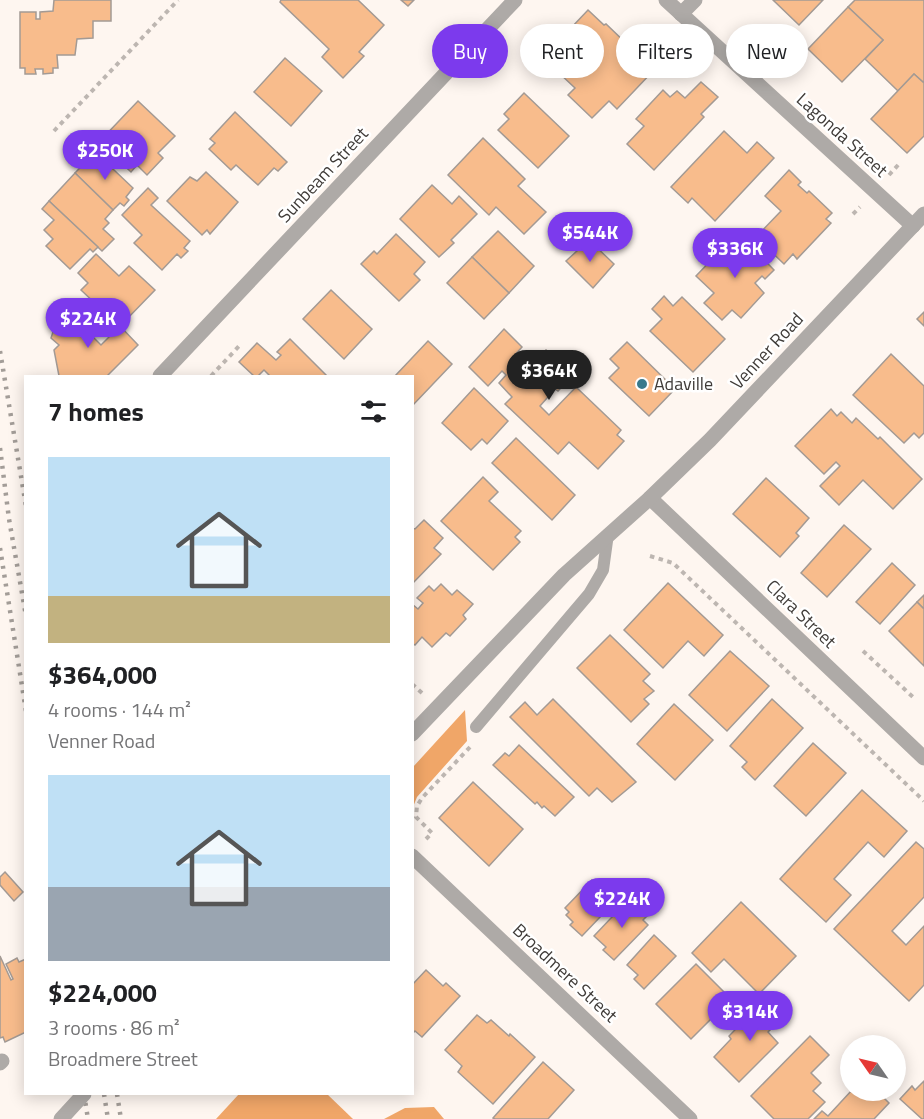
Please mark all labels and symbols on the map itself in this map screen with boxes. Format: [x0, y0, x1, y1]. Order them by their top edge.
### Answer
street label: Lagonda Street [791, 86, 895, 184]
street label: Sunbeam Street [271, 120, 375, 228]
pin: $250K [63, 130, 147, 181]
pin: $544K [548, 212, 632, 263]
pin: $336K [693, 228, 777, 279]
pin: $224K [46, 298, 130, 349]
street label: Venner Road [724, 306, 809, 395]
pin: $364K [507, 350, 591, 401]
place label: Adaville [654, 370, 713, 397]
marker: Adaville [635, 377, 649, 391]
street label: Clara Street [760, 573, 843, 655]
pin: $224K [580, 878, 664, 929]
street label: Broadmere Street [507, 917, 624, 1029]
pin: $314K [708, 991, 792, 1042]
north arrow [840, 1035, 906, 1101]

